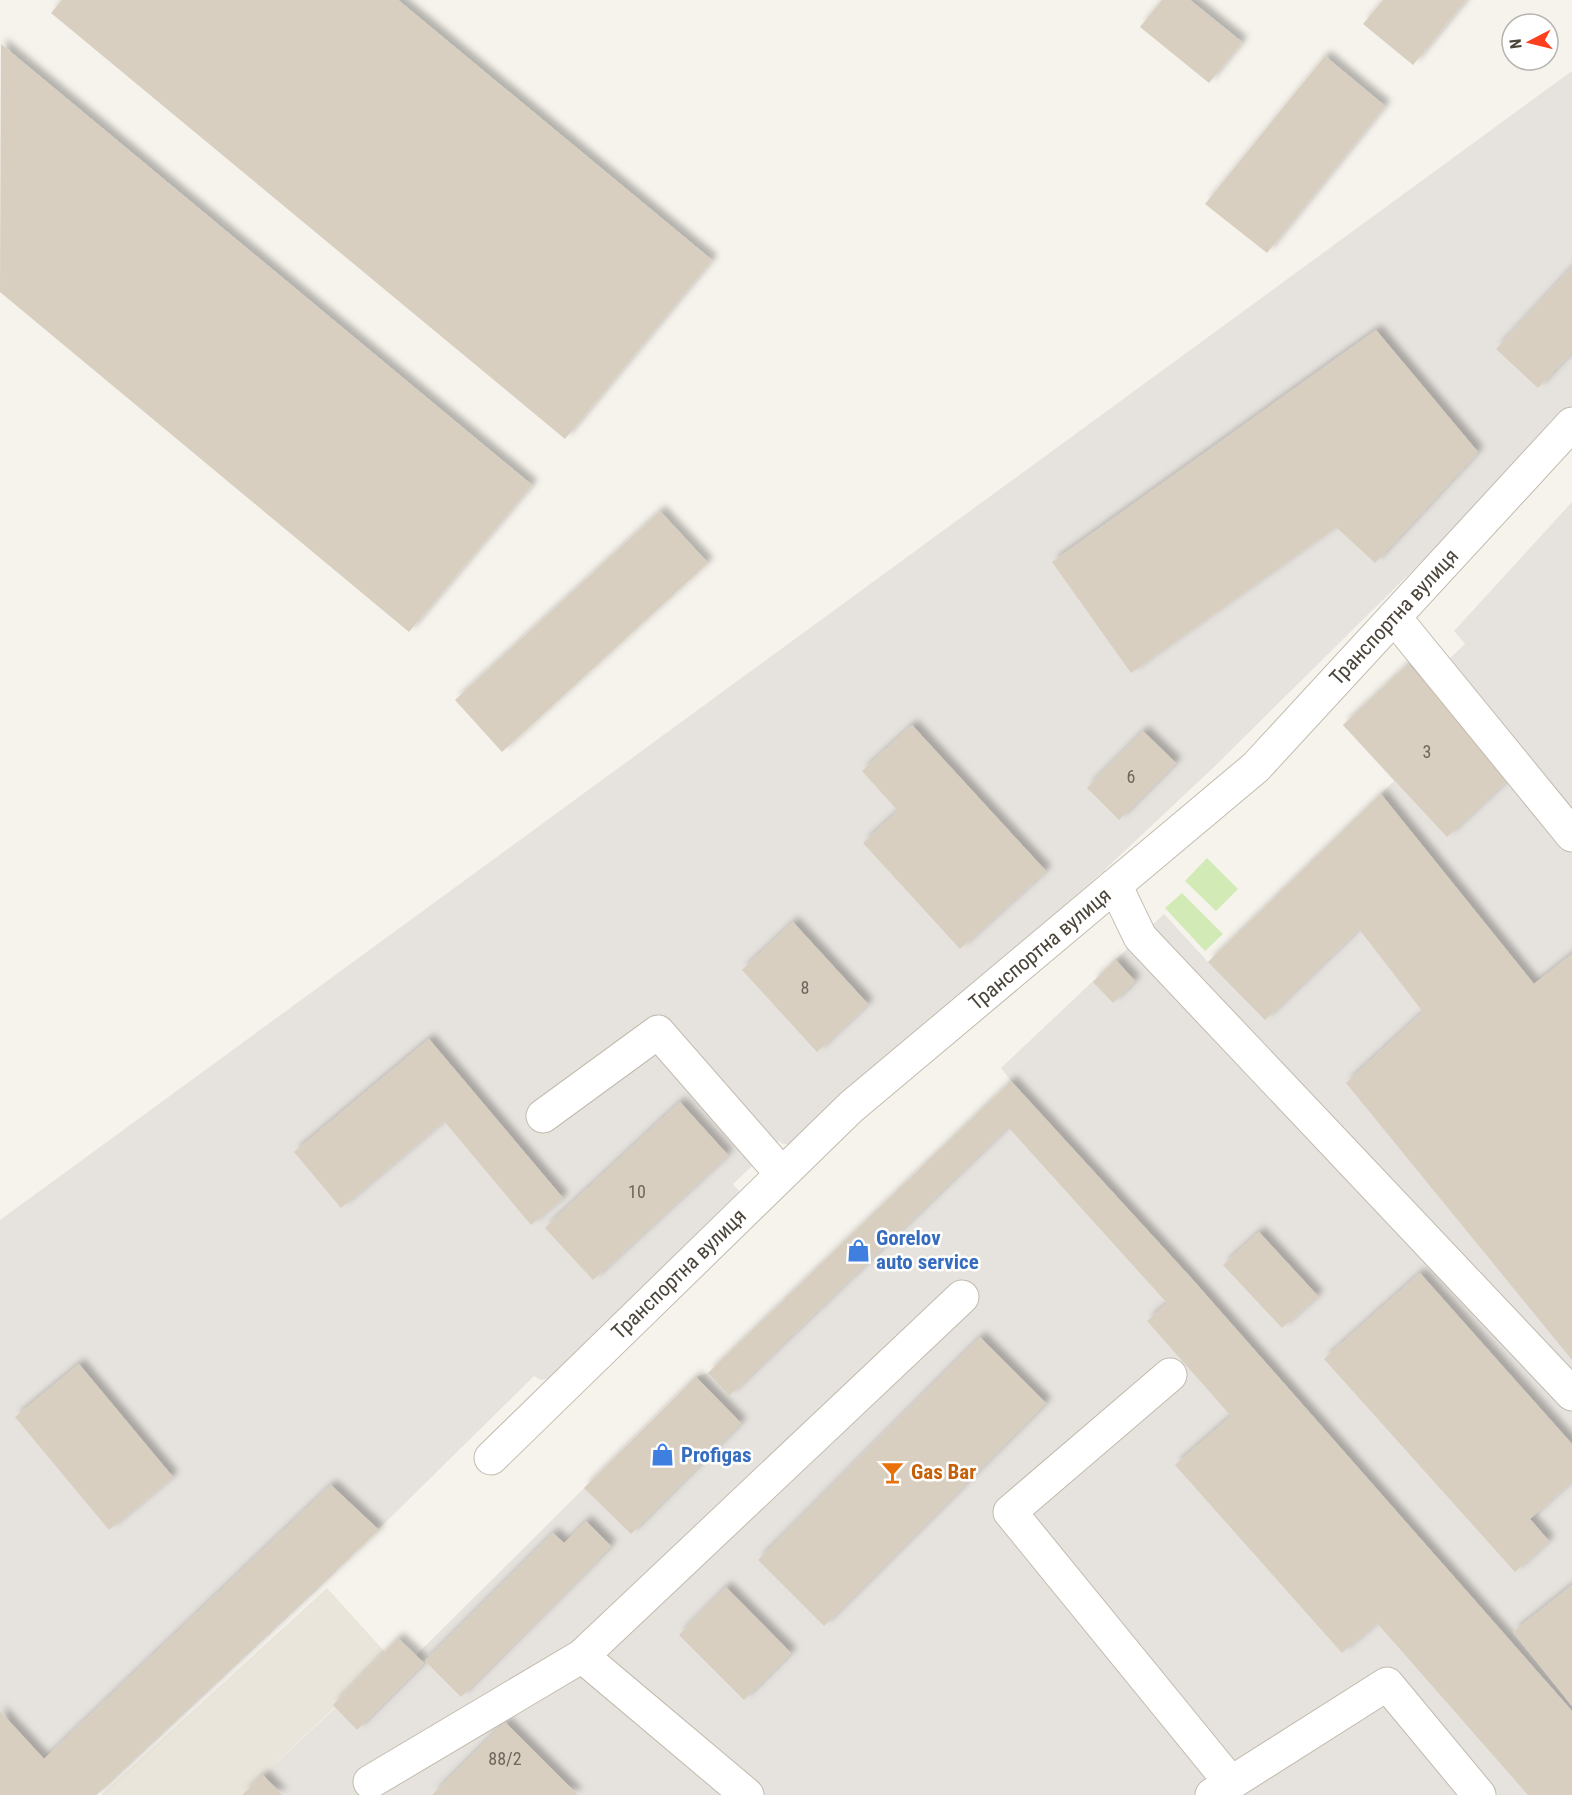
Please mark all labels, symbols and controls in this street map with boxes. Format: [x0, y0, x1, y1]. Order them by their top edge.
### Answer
north arrow [1500, 12, 1560, 72]
text: N [1506, 38, 1526, 50]
street label: Транспортна вулиця [1325, 544, 1463, 690]
house number: 3 [1423, 741, 1431, 762]
house number: 6 [1127, 766, 1135, 787]
street label: Транспортна вулиця [964, 883, 1116, 1015]
house number: 8 [801, 977, 809, 998]
house number: 10 [628, 1181, 646, 1202]
street label: Транспортна вулиця [607, 1204, 751, 1344]
place label: Gorelov auto service [876, 1226, 979, 1274]
shop icon: Gorelov auto service [845, 1237, 871, 1263]
shop icon: Profigas [650, 1442, 676, 1468]
place label: Profigas [681, 1443, 751, 1467]
bar icon: Gas Bar [880, 1459, 906, 1485]
place label: Gas Bar [911, 1460, 976, 1484]
house number: 88/2 [488, 1748, 522, 1769]

